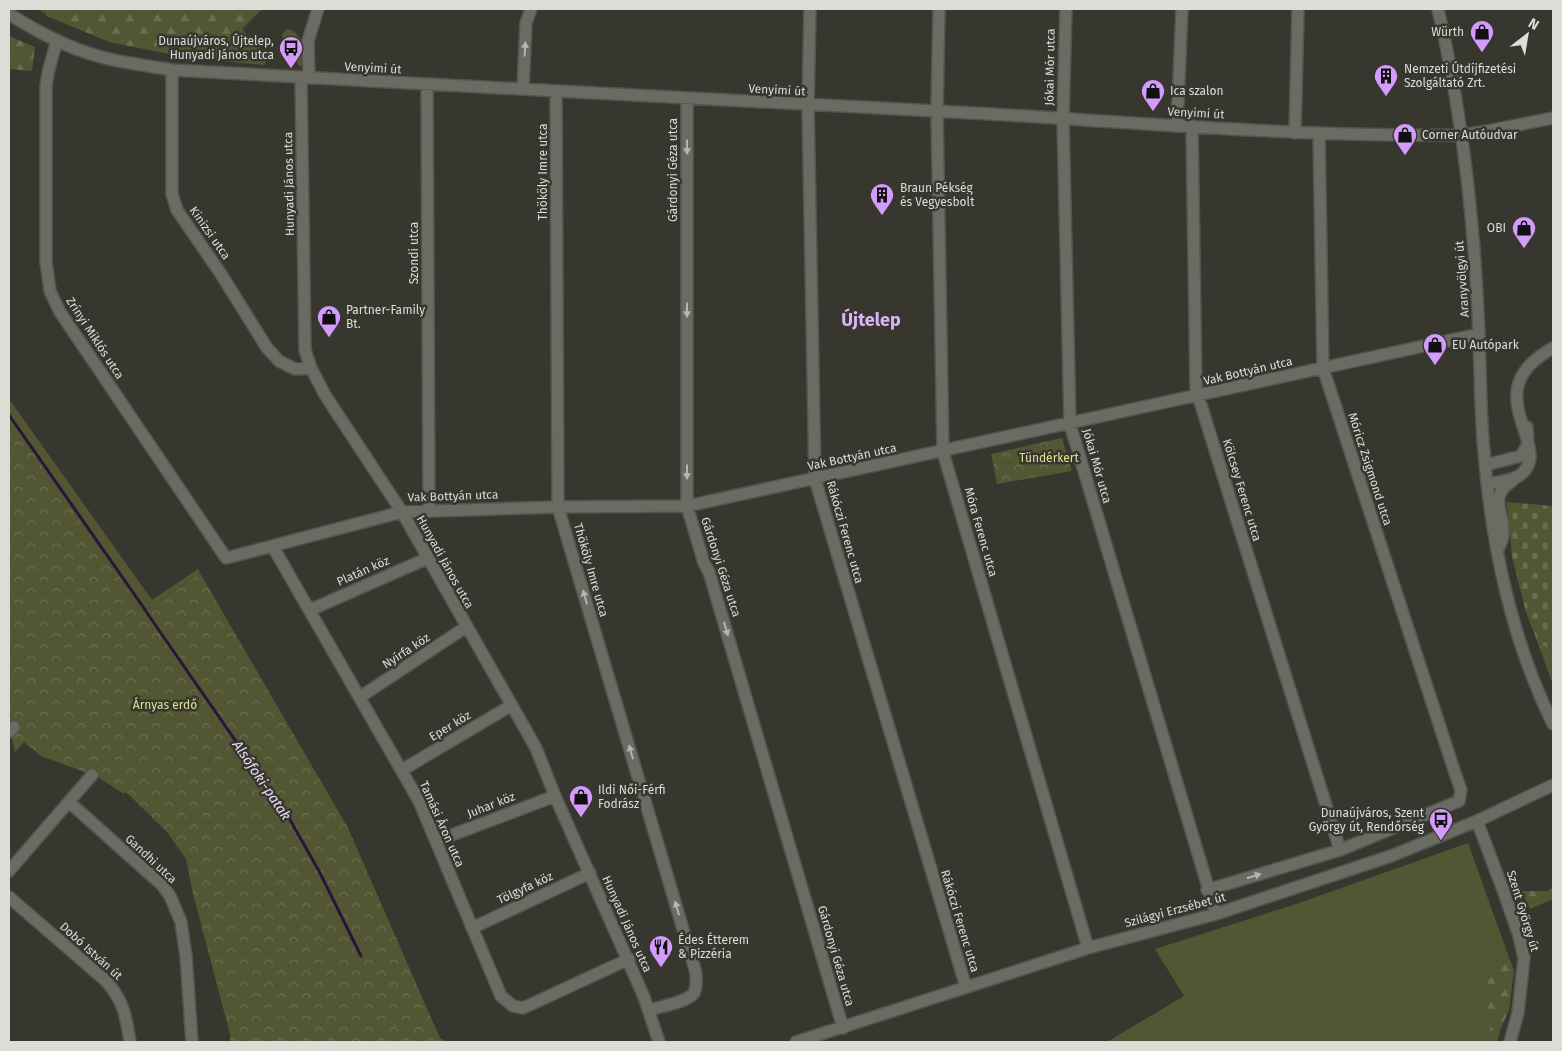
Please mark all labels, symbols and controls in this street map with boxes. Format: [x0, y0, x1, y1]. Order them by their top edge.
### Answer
north arrow [1502, 10, 1552, 60]
text: N [1525, 15, 1542, 34]
shop icon: Würth [1469, 19, 1495, 53]
place label: Würth [1431, 25, 1464, 39]
street label: Jókai Mór utca [1042, 28, 1058, 106]
place label: Dunaújváros, Újtelep, Hunyadi János utca [158, 33, 274, 62]
bus stop icon: Dunaújváros, Újtelep, Hunyadi János utca [278, 35, 304, 69]
one-way arrow [521, 40, 529, 56]
street label: Venyimi út [344, 60, 403, 77]
place label: Nemzeti Útdíjfizetési Szolgáltató Zrt. [1404, 61, 1516, 90]
building icon: Nemzeti Útdíjfizetési Szolgáltató Zrt. [1373, 63, 1399, 97]
shop icon: Ica szalon [1140, 78, 1166, 112]
street label: Venyimi út [748, 82, 807, 99]
place label: Ica szalon [1170, 84, 1223, 98]
street label: Venyimi út [1167, 105, 1226, 122]
street label: Gárdonyi Géza utca [666, 118, 680, 222]
shop icon: Corner Autóudvar [1392, 122, 1418, 156]
street label: Thököly Imre utca [536, 124, 550, 220]
place label: Corner Autóudvar [1422, 128, 1518, 142]
street label: Hunyadi János utca [281, 132, 297, 236]
one-way arrow [683, 140, 691, 156]
place label: Braun Pékség és Vegyesbolt [900, 181, 975, 209]
building icon: Braun Pékség és Vegyesbolt [869, 182, 895, 216]
street label: Kinizsi utca [187, 204, 233, 262]
shop icon: OBI [1511, 215, 1537, 249]
place label: OBI [1487, 221, 1506, 235]
street label: Szondi utca [407, 222, 421, 284]
street label: Aranyvölgyi út [1452, 240, 1472, 318]
street label: Zrínyi Miklós utca [63, 294, 127, 382]
one-way arrow [683, 302, 691, 318]
place label: Partner-Family Bt. [346, 303, 425, 331]
shop icon: Partner-Family Bt. [316, 304, 342, 338]
district label: Újtelep [841, 308, 901, 331]
shop icon: EU Autópark [1422, 332, 1448, 366]
place label: EU Autópark [1452, 338, 1520, 352]
street label: Vak Bottyán utca [1202, 354, 1294, 388]
street label: Móricz Zsigmond utca [1345, 411, 1395, 527]
street label: Jókai Mór utca [1080, 427, 1114, 505]
street label: Kölcsey Ferenc utca [1220, 437, 1264, 543]
street label: Vak Bottyán utca [806, 441, 898, 473]
park label: Tündérkert [1019, 451, 1079, 465]
one-way arrow [683, 465, 691, 481]
street label: Rákóczi Ferenc utca [824, 479, 866, 585]
street label: Móra Ferenc utca [962, 486, 1000, 578]
street label: Vak Bottyán utca [407, 487, 499, 505]
street label: Hunyadi János utca [414, 513, 476, 611]
street label: Gárdonyi Géza utca [698, 515, 744, 619]
street label: Thököly Imre utca [571, 522, 611, 618]
street label: Platán köz [335, 553, 391, 589]
one-way arrow [580, 589, 588, 604]
one-way arrow [722, 621, 730, 636]
street label: Nyírfa köz [380, 630, 432, 672]
park label: Árnyas erdő [133, 697, 197, 712]
street label: Eper köz [427, 708, 473, 744]
water label: Alsófoki-patak [228, 736, 295, 824]
one-way arrow [626, 745, 634, 760]
street label: Tamási Áron utca [417, 778, 468, 869]
place label: Ildi Női-Férfi Fodrász [598, 783, 666, 811]
shop icon: Ildi Női-Férfi Fodrász [568, 784, 594, 818]
street label: Juhar köz [465, 789, 517, 821]
place label: Dunaújváros, Szent György út, Rendőrség [1309, 806, 1425, 834]
bus stop icon: Dunaújváros, Szent György út, Rendőrség [1428, 807, 1454, 841]
street label: Gandhi utca [122, 832, 180, 886]
street label: Rákóczi Ferenc utca [938, 868, 982, 974]
street label: Tölgyfa köz [495, 869, 555, 907]
street label: Szent György út [1504, 869, 1542, 954]
one-way arrow [1247, 871, 1262, 879]
street label: Hunyadi János utca [599, 873, 655, 975]
street label: Szilágyi Erzsébet út [1123, 890, 1228, 930]
one-way arrow [672, 901, 680, 916]
street label: Gárdonyi Géza utca [815, 904, 857, 1008]
street label: Dobó István út [57, 919, 126, 983]
place label: Édes Étterem & Pizzéria [678, 932, 749, 961]
restaurant icon: Édes Étterem & Pizzéria [648, 934, 674, 968]

